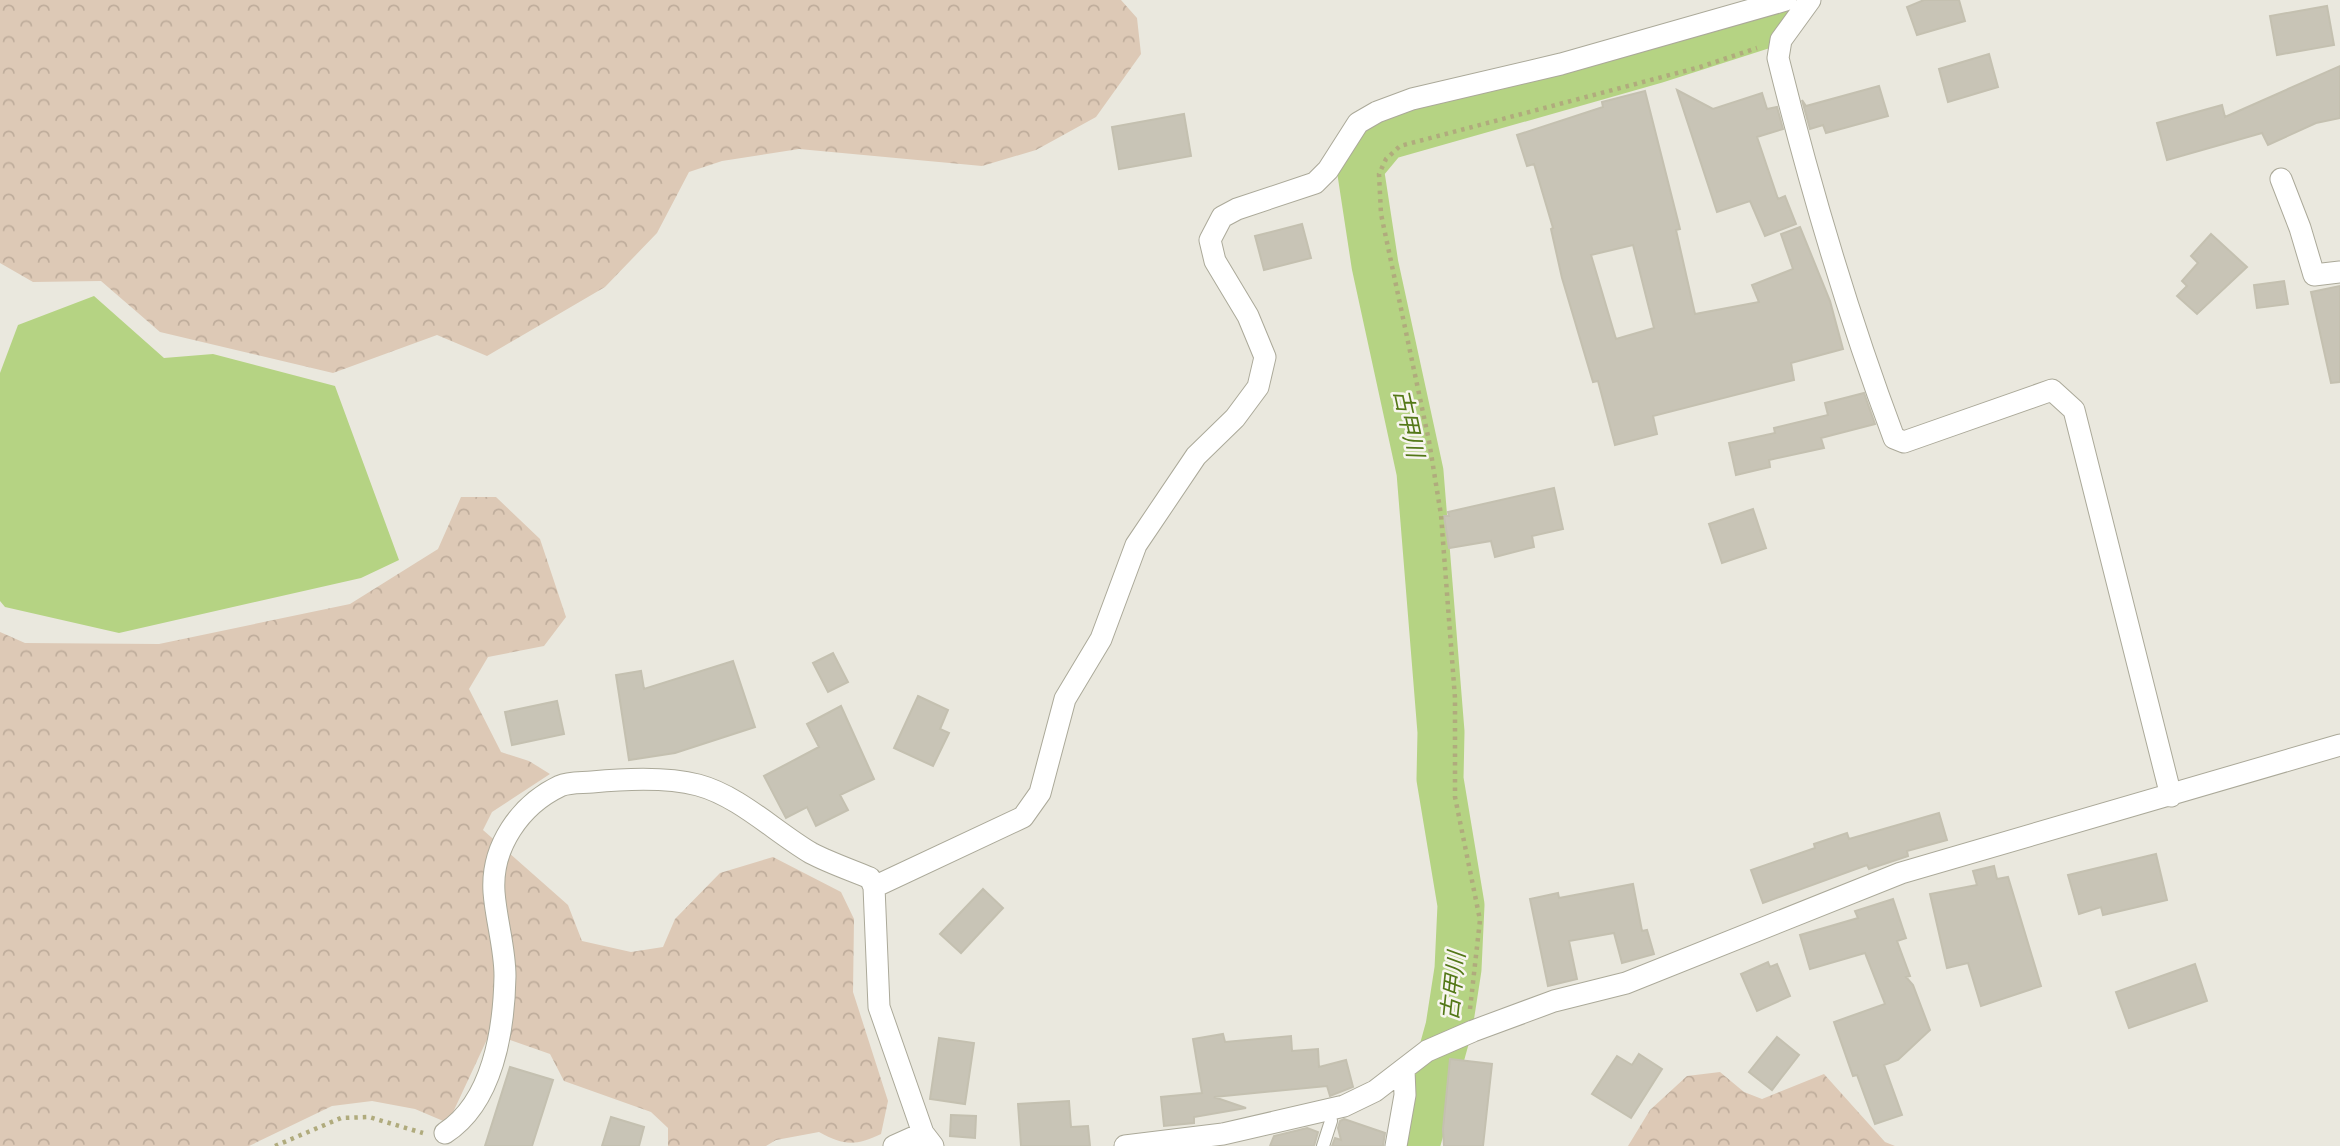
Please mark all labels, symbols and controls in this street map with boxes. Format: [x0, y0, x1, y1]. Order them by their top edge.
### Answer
water label: 古甲川 [1385, 386, 1433, 463]
water label: 古甲川 [1432, 947, 1474, 1022]

